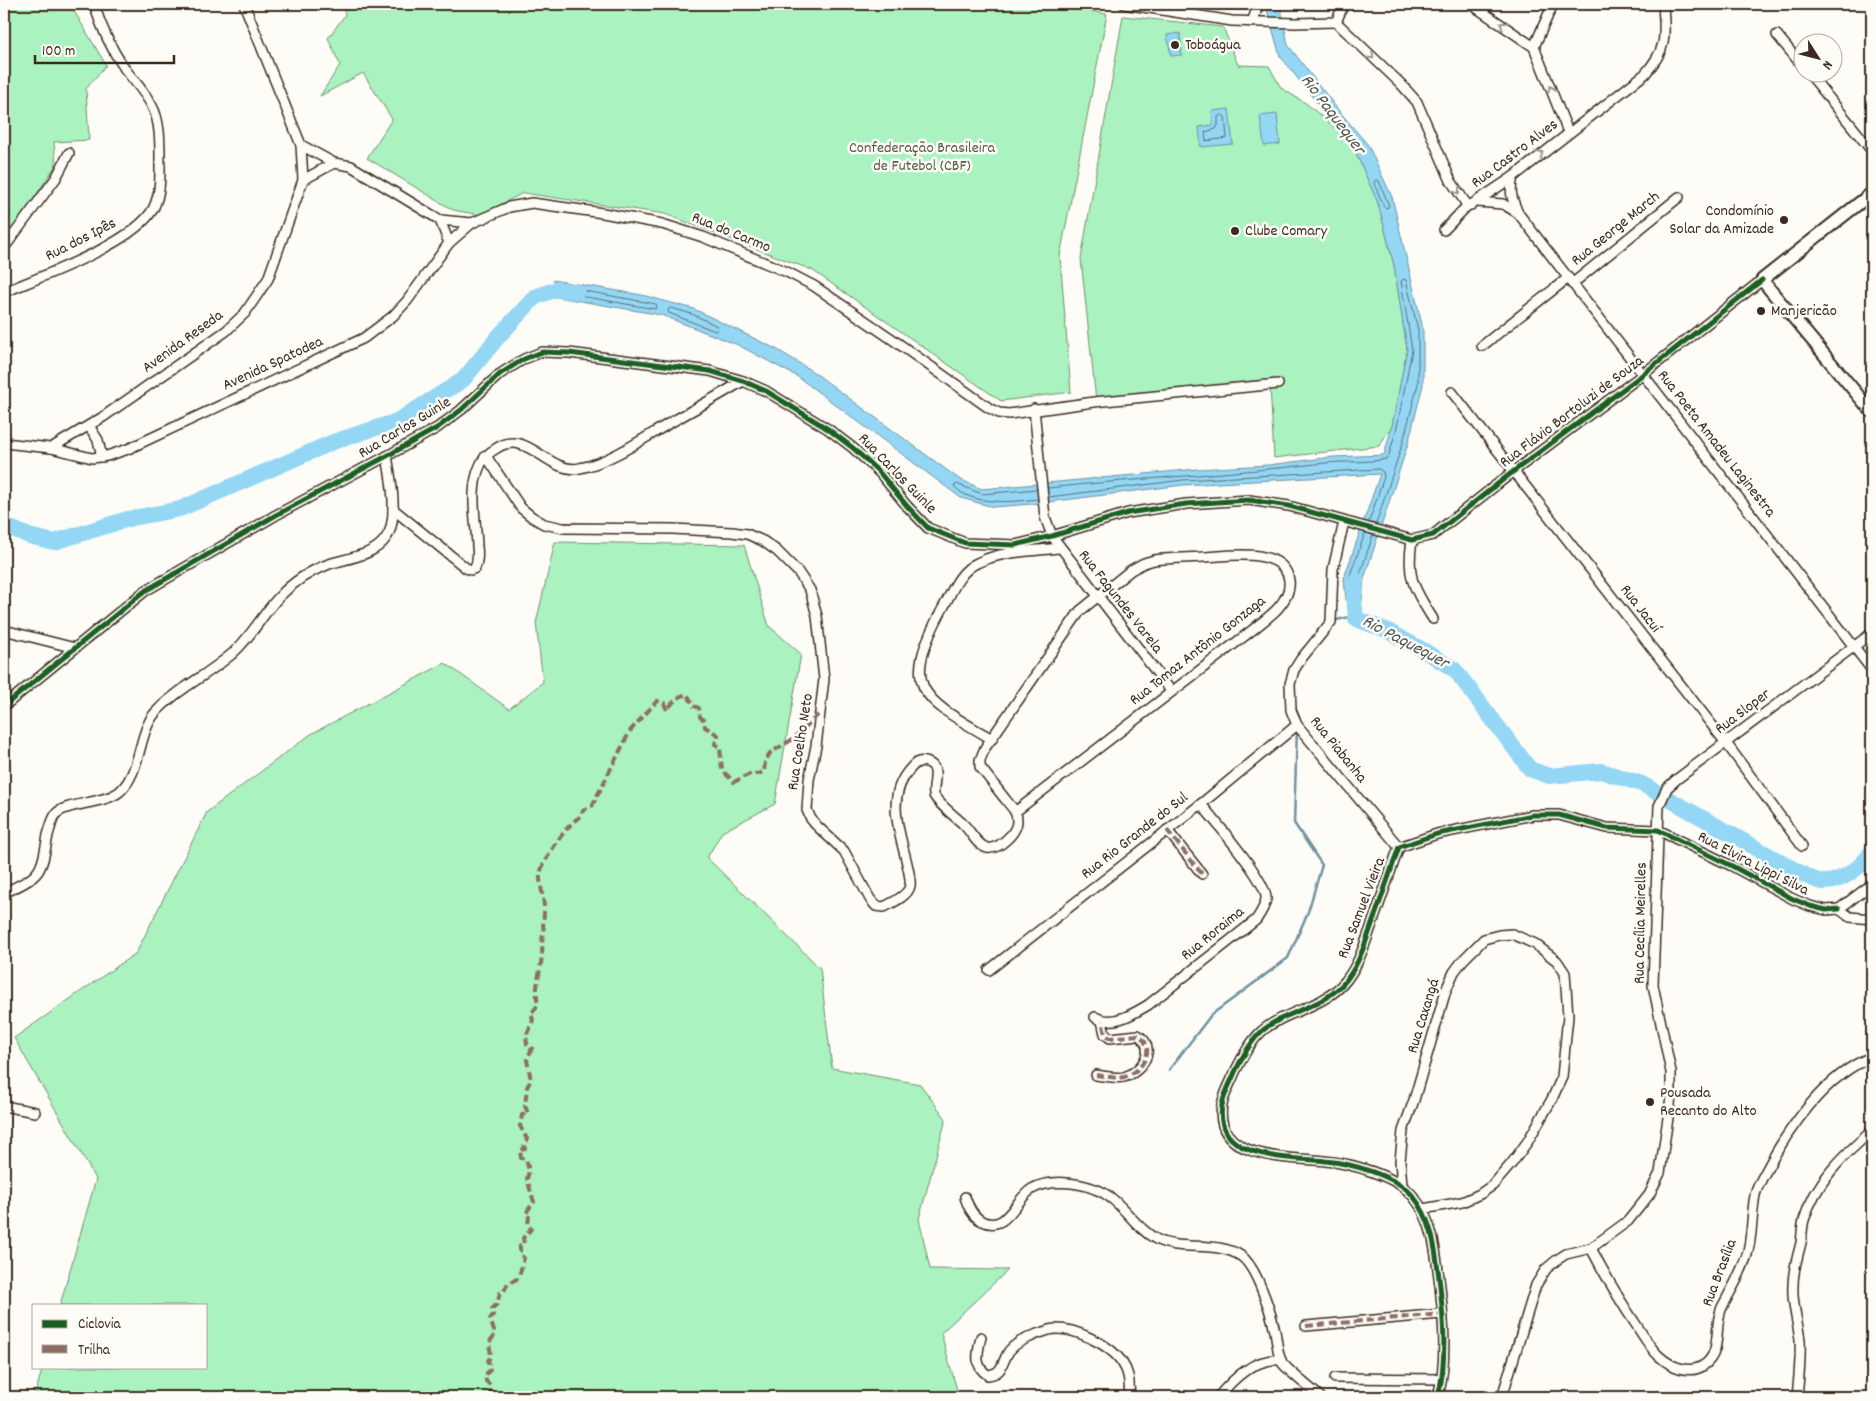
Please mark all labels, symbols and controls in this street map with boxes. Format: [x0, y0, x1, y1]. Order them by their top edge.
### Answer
one-way arrow [1499, 22, 1509, 31]
scale bar [35, 32, 174, 64]
north arrow [1794, 32, 1844, 82]
place label: Toboágua [1185, 34, 1241, 57]
marker: Toboágua [1169, 39, 1181, 51]
text: 100 m [42, 41, 75, 63]
one-way arrow [1365, 50, 1374, 59]
text: N [1817, 56, 1837, 73]
water label: Rio Paquequer [1293, 70, 1372, 162]
one-way arrow [1547, 86, 1557, 94]
street label: Rua Castro Alves [1467, 113, 1564, 194]
park label: Confederação Brasileira de Futebol (CBF) [849, 137, 996, 178]
one-way arrow [1535, 151, 1544, 160]
one-way arrow [1451, 185, 1461, 194]
street label: Rua George March [1567, 186, 1665, 272]
place label: Condomínio Solar da Amizade [1669, 200, 1774, 241]
street label: Rua do Carmo [688, 207, 774, 259]
street label: Rua dos Ipês [42, 212, 121, 268]
marker: Condomínio Solar da Amizade [1778, 214, 1790, 226]
place label: Clube Comary [1245, 220, 1328, 243]
marker: Clube Comary [1229, 225, 1241, 237]
place label: Manjericão [1771, 300, 1837, 323]
street label: Avenida Reseda [138, 304, 229, 379]
marker: Manjericão [1755, 305, 1767, 317]
street label: Avenida Spatodea [219, 330, 327, 397]
street label: Rua Flávio Bortoluzi de Souza [1495, 350, 1649, 474]
street label: Rua Poeta Amadeu Laginestra [1651, 366, 1781, 523]
street label: Rua Carlos Guinle [354, 391, 456, 465]
street label: Rua Carlos Guinle [852, 428, 942, 520]
street label: Rua Fagundes Varela [1072, 545, 1168, 659]
street label: Rua Jacuí [1614, 580, 1667, 639]
street label: Rua Tomaz Antônio Gonzaga [1125, 590, 1271, 712]
water label: Rio Paquequer [1357, 610, 1455, 677]
street label: Rua Sloper [1710, 683, 1776, 741]
street label: Rua Coelho Neto [782, 692, 820, 792]
street label: Rua Piabanha [1304, 712, 1372, 789]
street label: Rua Rio Grande do Sul [1076, 787, 1194, 885]
street label: Rua Elvira Lippi Silva [1693, 826, 1813, 902]
street label: Rua Samuel Vieira [1332, 854, 1392, 962]
street label: Rua Cecília Meirelles [1628, 862, 1654, 984]
street label: Rua Roraima [1176, 901, 1250, 967]
street label: Rua Caxangá [1402, 976, 1446, 1056]
place label: Pousada Recanto do Alto [1660, 1082, 1757, 1123]
marker: Pousada Recanto do Alto [1644, 1096, 1656, 1108]
street label: Rua Brasília [1697, 1235, 1744, 1310]
legend [32, 1304, 208, 1368]
text: Ciclovia [78, 1314, 121, 1336]
text: Trilha [78, 1340, 111, 1362]

